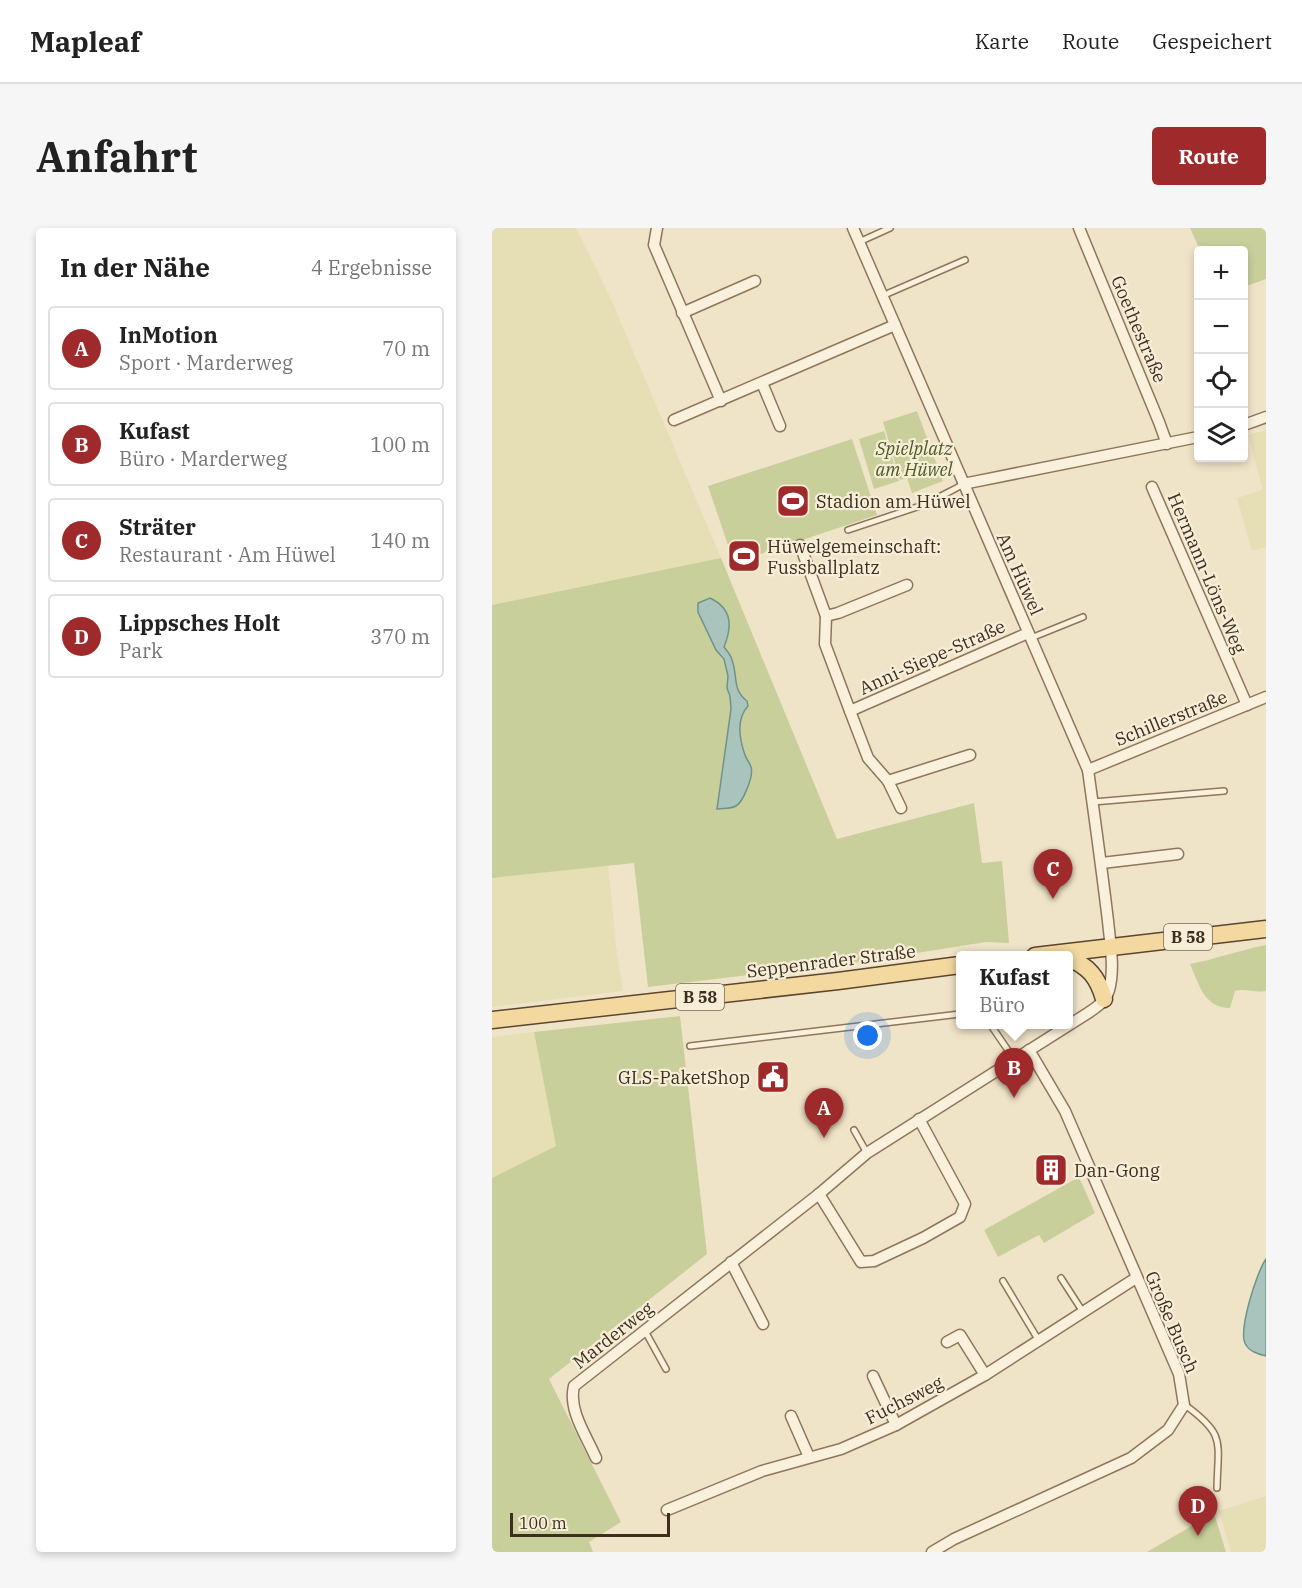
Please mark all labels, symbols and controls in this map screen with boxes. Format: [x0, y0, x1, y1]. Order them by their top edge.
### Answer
text: Mapleaf [30, 23, 141, 60]
text: Karte [975, 27, 1029, 55]
text: Route [1062, 27, 1119, 55]
text: Gespeichert [1152, 27, 1272, 55]
button: Route [1152, 127, 1266, 185]
text: Anfahrt [36, 129, 197, 184]
map controls [1194, 246, 1248, 462]
button: + [1194, 246, 1248, 300]
text: In der Nähe [60, 250, 210, 284]
text: 4 Ergebnisse [311, 254, 432, 281]
street label: Goethestraße [1106, 272, 1172, 386]
button: − [1194, 300, 1248, 354]
text: InMotion [119, 320, 218, 349]
text: A [75, 335, 88, 362]
text: 70 m [382, 335, 430, 362]
text: Sport · Marderweg [119, 349, 293, 376]
button: locate [1194, 354, 1248, 408]
button: layers [1194, 408, 1248, 462]
text: Kufast [119, 416, 190, 445]
text: B [74, 431, 89, 458]
text: 100 m [370, 431, 430, 458]
park label: Spielplatz am Hüwel [875, 437, 954, 481]
text: Büro · Marderweg [119, 445, 287, 472]
sports icon: Stadion am Hüwel [775, 483, 811, 519]
street label: Hermann-Löns-Weg [1163, 489, 1251, 657]
place label: Stadion am Hüwel [816, 490, 971, 513]
text: Sträter [119, 512, 196, 541]
text: C [75, 527, 88, 554]
text: 140 m [370, 527, 430, 554]
street label: Am Hüwel [992, 529, 1048, 619]
place label: Hüwelgemeinschaft: Fussballplatz [767, 535, 941, 579]
sports icon: Hüwelgemeinschaft: Fussballplatz [726, 538, 762, 574]
text: Restaurant · Am Hüwel [119, 541, 336, 568]
text: Lippsches Holt [119, 608, 280, 637]
street label: Anni-Siepe-Straße [855, 614, 1009, 700]
text: D [74, 623, 89, 650]
text: 370 m [370, 623, 430, 650]
text: Park [119, 637, 163, 664]
street label: Schillerstraße [1111, 685, 1231, 751]
pin: C [1034, 850, 1072, 899]
road number: B 58 [1164, 924, 1212, 950]
street label: Seppenrader Straße [745, 939, 917, 983]
popup [956, 951, 1073, 1029]
text: Kufast [979, 962, 1050, 991]
road number: B 58 [676, 984, 724, 1010]
text: Büro [979, 991, 1025, 1018]
your location [853, 1021, 882, 1050]
pin: B [994, 1048, 1034, 1098]
public building icon: GLS-PaketShop [755, 1059, 791, 1095]
place label: GLS-PaketShop [618, 1066, 750, 1089]
pin: A [804, 1088, 844, 1138]
building icon: Dan-Gong [1033, 1152, 1069, 1188]
place label: Dan-Gong [1074, 1159, 1160, 1182]
street label: Große Busch [1140, 1267, 1204, 1377]
street label: Marderweg [568, 1296, 658, 1374]
street label: Fuchsweg [861, 1370, 947, 1429]
pin: D [1178, 1486, 1218, 1536]
scale bar [510, 1510, 670, 1538]
text: 100 m [519, 1513, 567, 1533]

